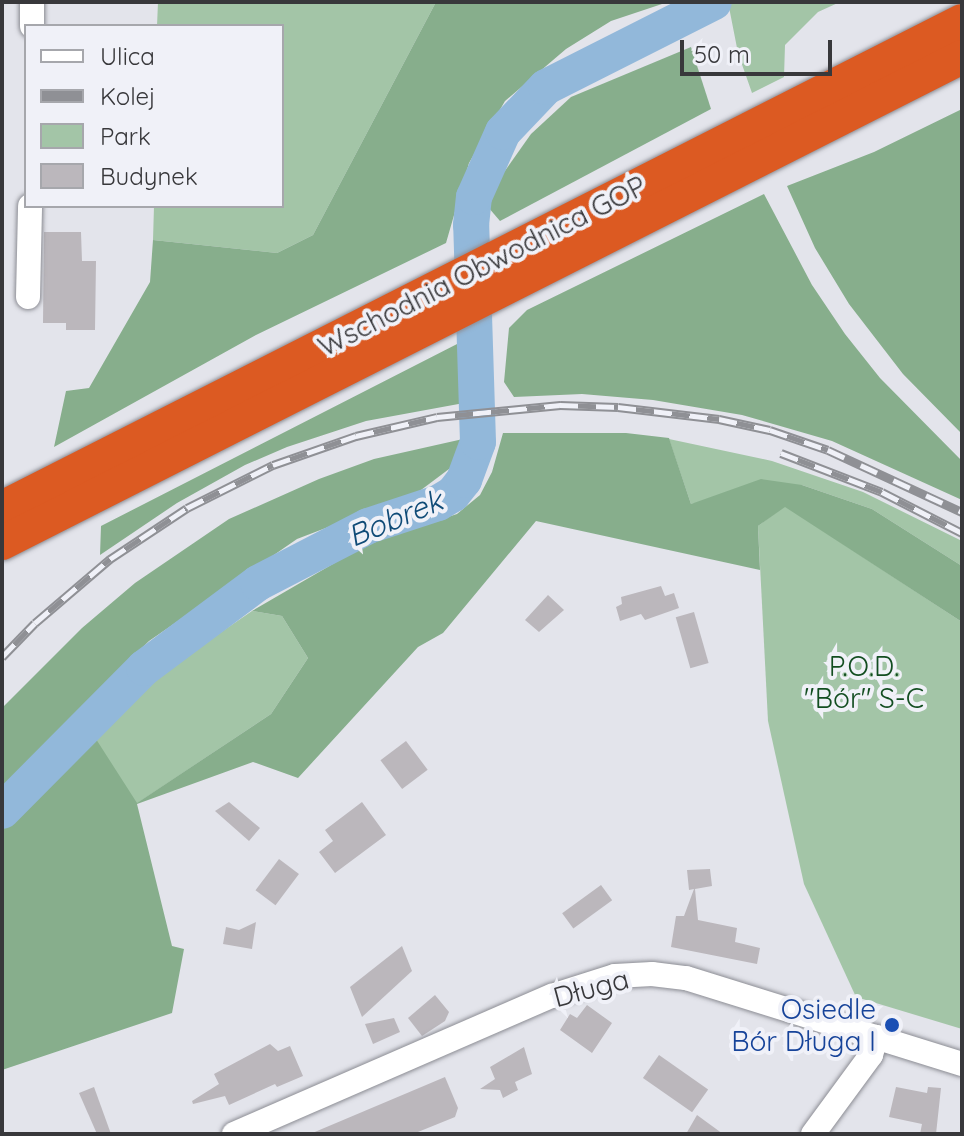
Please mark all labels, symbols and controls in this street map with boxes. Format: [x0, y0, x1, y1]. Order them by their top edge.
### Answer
legend [24, 24, 284, 208]
scale bar [684, 24, 836, 74]
text: 50 m [694, 39, 750, 69]
text: Ulica [100, 41, 155, 71]
text: Kolej [100, 81, 156, 111]
text: Park [100, 121, 151, 151]
text: Budynek [100, 161, 198, 191]
street label: Wschodnia Obwodnica GOP [312, 169, 652, 363]
water label: Bobrek [342, 482, 448, 554]
park label: P.O.D. "Bór" S-C [804, 649, 924, 715]
street label: Długa [550, 962, 632, 1014]
place label: Osiedle Bór Długa I [731, 992, 876, 1058]
marker: Osiedle Bór Długa I [883, 1016, 901, 1034]

